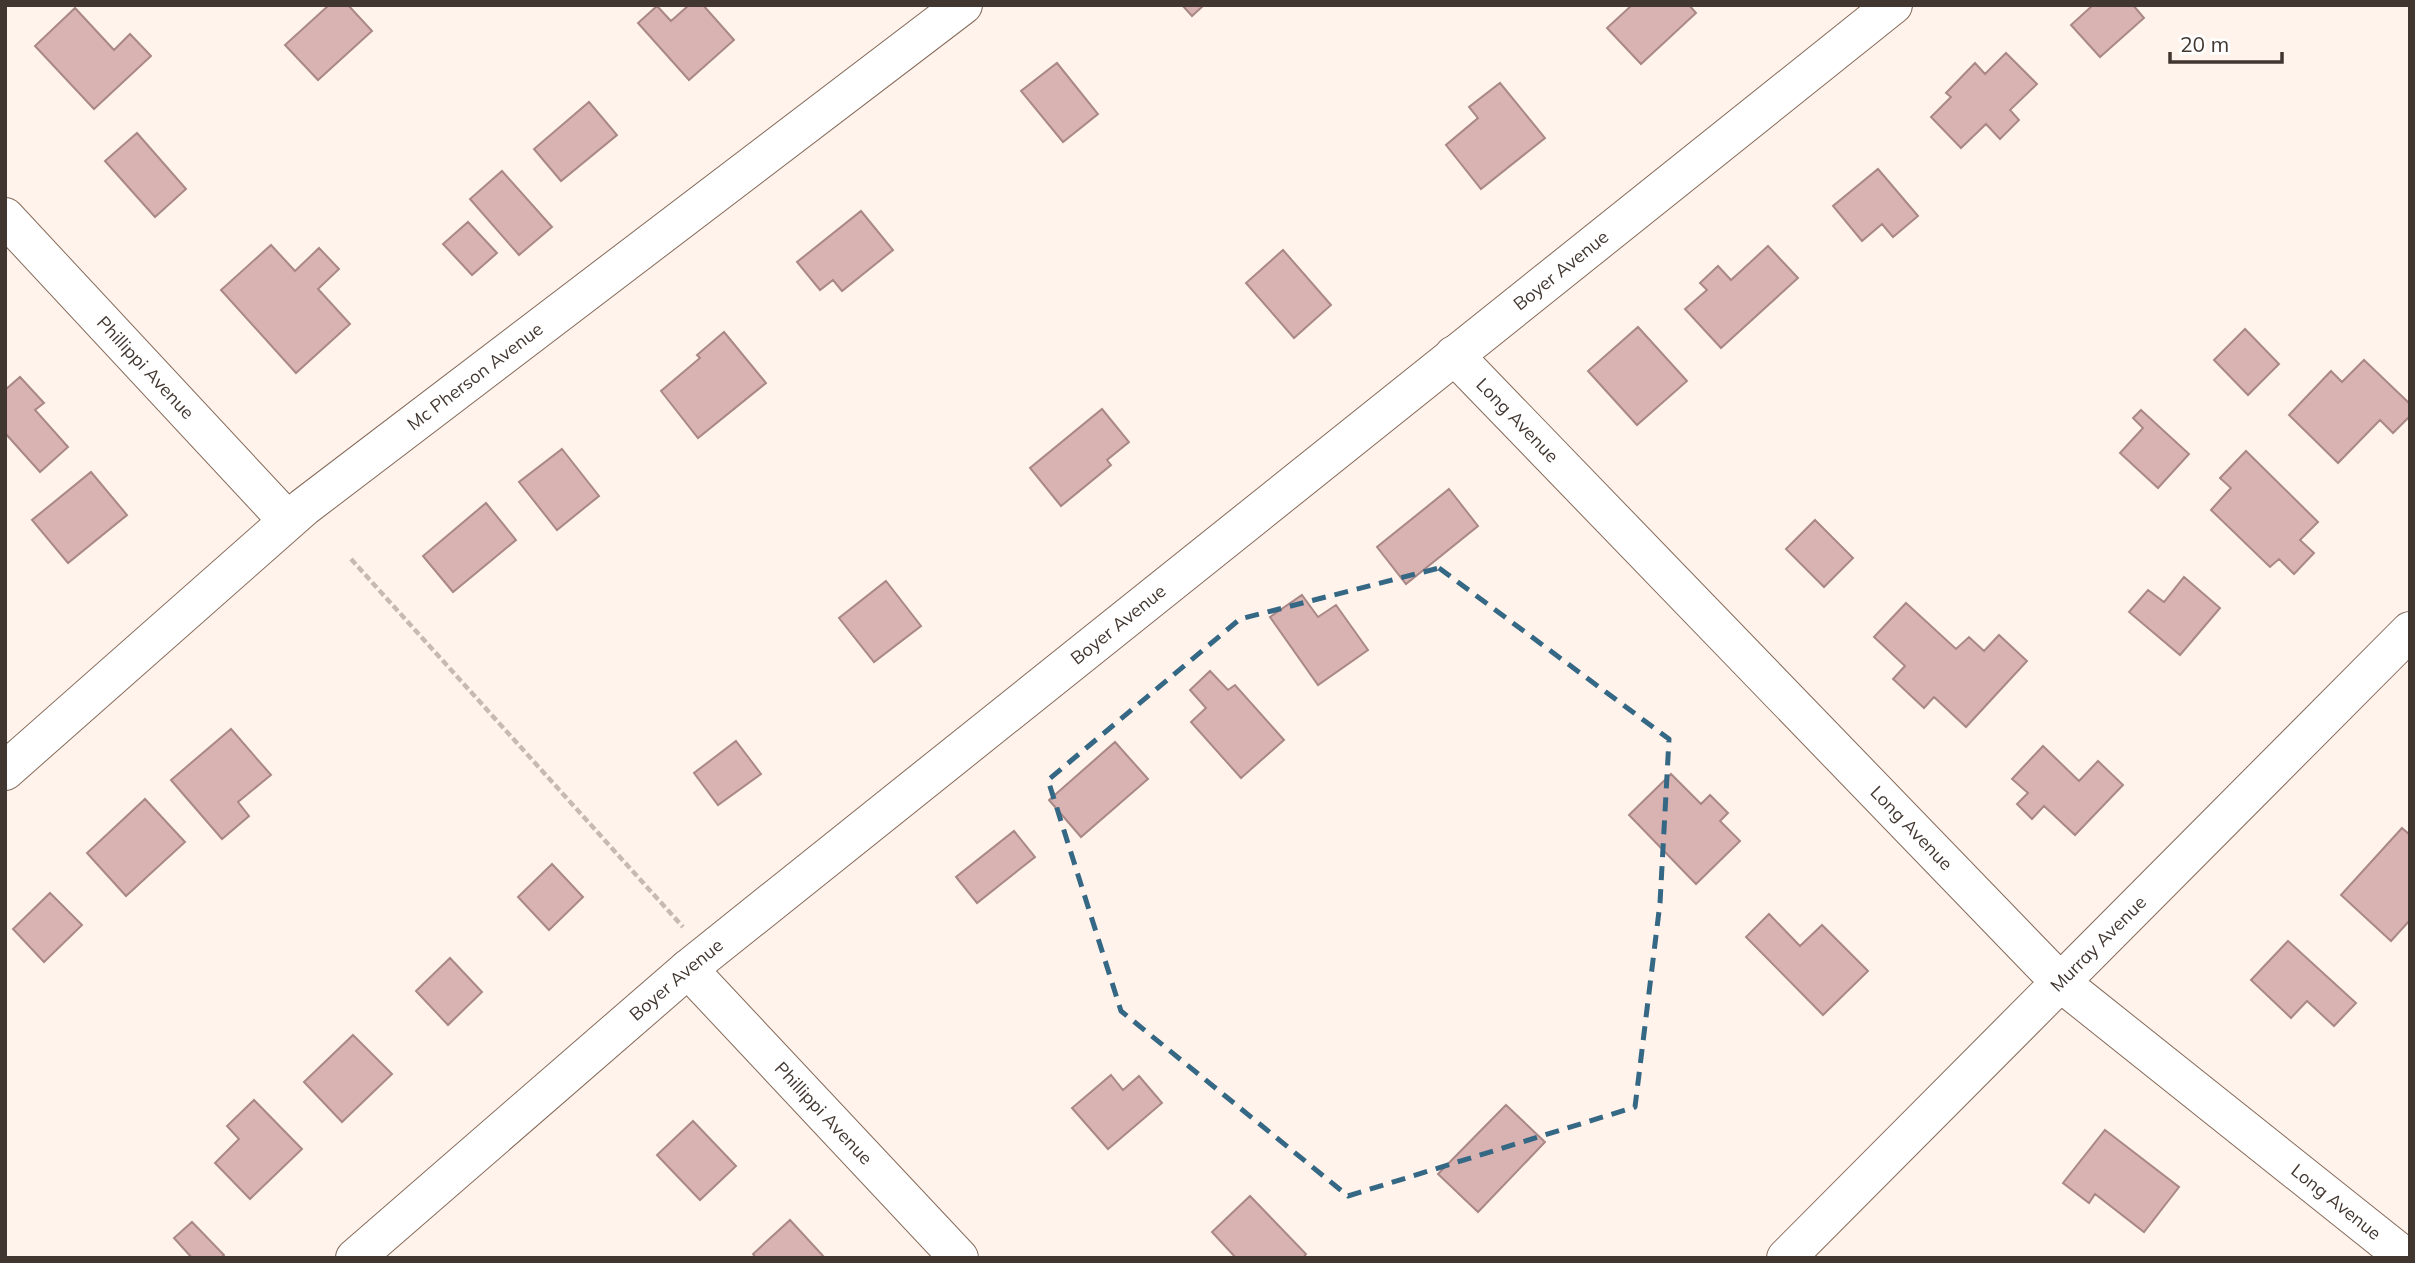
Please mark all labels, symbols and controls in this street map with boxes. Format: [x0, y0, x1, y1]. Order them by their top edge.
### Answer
scale bar [2170, 21, 2282, 65]
text: 20 m [2180, 31, 2229, 57]
street label: Boyer Avenue [1508, 225, 1613, 315]
street label: Phillippi Avenue [92, 311, 199, 424]
street label: Mc Pherson Avenue [402, 317, 547, 435]
street label: Long Avenue [1471, 373, 1564, 467]
street label: Boyer Avenue [1066, 579, 1170, 669]
street label: Long Avenue [1866, 781, 1958, 875]
street label: Murray Avenue [2045, 891, 2151, 997]
street label: Boyer Avenue [624, 933, 728, 1026]
street label: Phillippi Avenue [770, 1057, 878, 1169]
street label: Long Avenue [2287, 1159, 2386, 1245]

